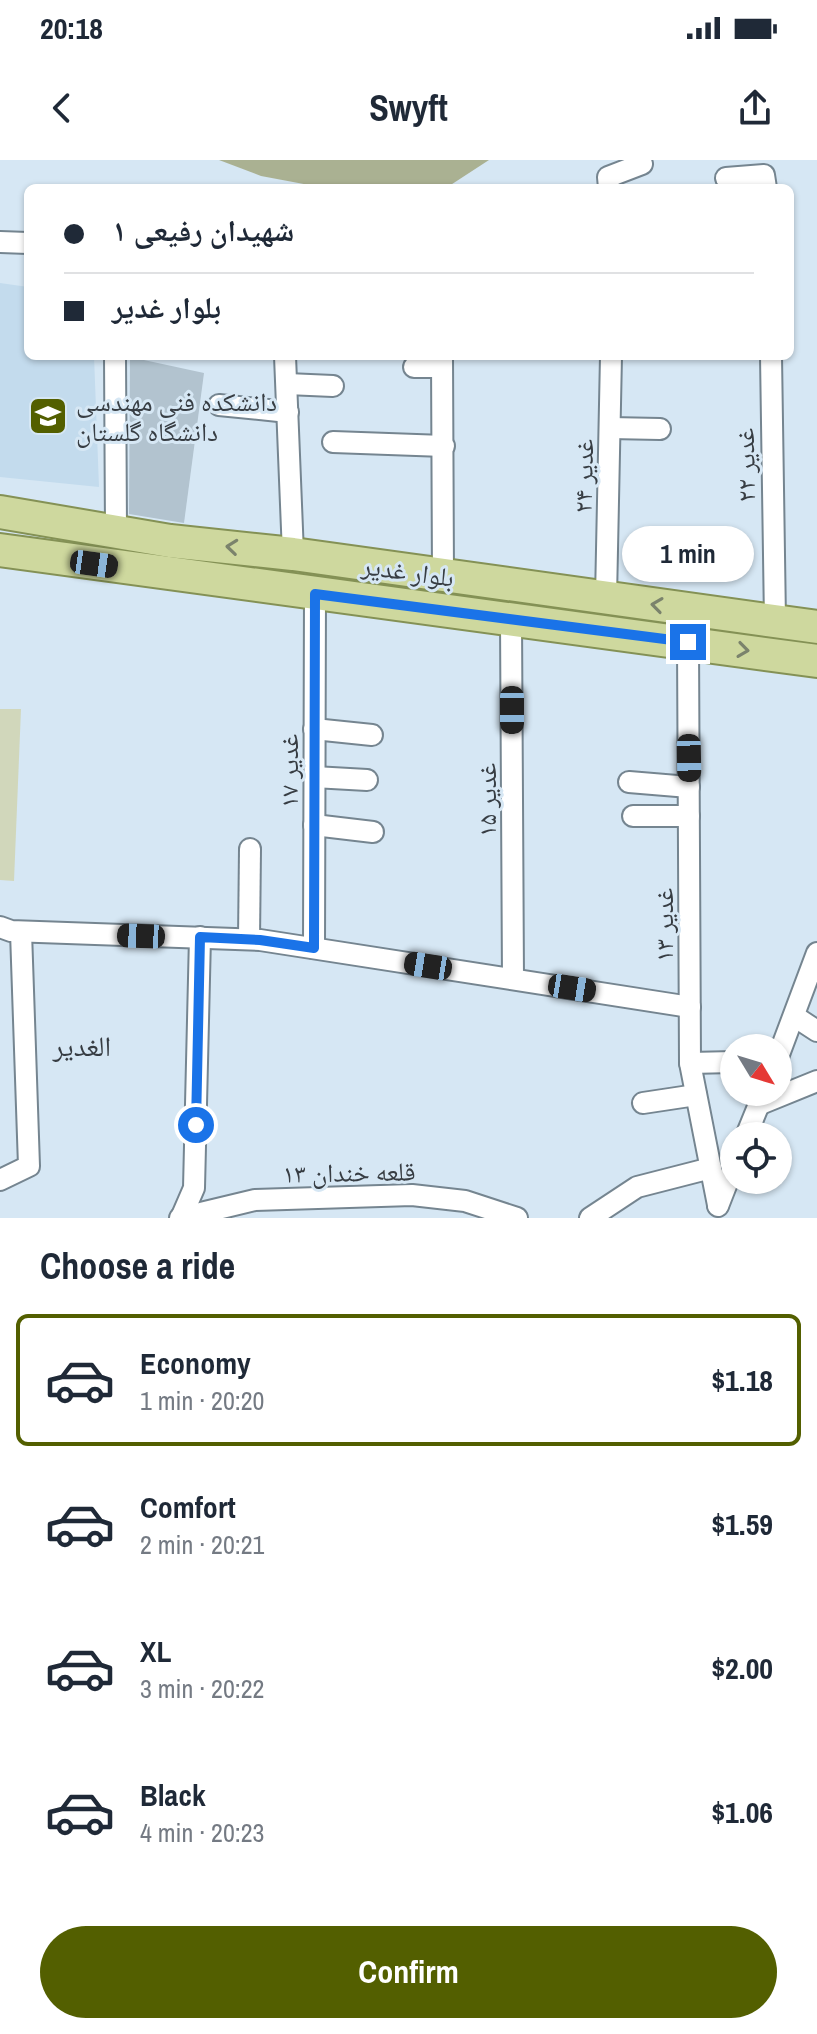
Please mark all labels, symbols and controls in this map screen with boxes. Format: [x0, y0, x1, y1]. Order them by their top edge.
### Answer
text: 20:18 [40, 8, 103, 48]
text: Swyft [369, 84, 448, 132]
icon: back [40, 86, 84, 130]
icon: share [733, 86, 777, 130]
text: ۱ شهیدان رفیعی [112, 210, 294, 250]
text: بلوار غدیر [112, 287, 221, 327]
place label: دانشکده فنی مهندسی دانشگاه گلستان [76, 384, 277, 449]
school or university icon: دانشکده فنی مهندسی دانشگاه گلستان [27, 395, 69, 437]
street label: ۲۲ غدیر [727, 428, 763, 502]
street label: ۲۴ غدیر [565, 439, 601, 513]
callout: 1 min [622, 526, 754, 582]
text: 1 min [660, 536, 716, 571]
one-way arrow [226, 539, 239, 556]
street label: بلوار غدیر [359, 547, 456, 595]
car [69, 549, 119, 579]
one-way arrow [650, 597, 663, 614]
route end [670, 624, 706, 660]
one-way arrow [736, 641, 750, 658]
car [500, 686, 524, 734]
street label: ۱۷ غدیر [271, 734, 306, 808]
car [677, 734, 701, 782]
street label: ۱۵ غدیر [469, 763, 504, 837]
street label: ۱۳ غدیر [646, 888, 681, 962]
car [117, 923, 165, 949]
car [402, 950, 454, 982]
car [546, 972, 598, 1004]
district label: الغدیر [52, 1027, 111, 1065]
north arrow [720, 1034, 792, 1106]
map controls [720, 1034, 792, 1194]
route start [178, 1107, 214, 1143]
button: locate [720, 1122, 792, 1194]
street label: ۱۳ قلعه خندان [282, 1153, 416, 1191]
text: Choose a ride [40, 1242, 235, 1290]
text: Economy [140, 1343, 251, 1383]
icon: car [44, 1344, 116, 1416]
text: $1.18 [711, 1360, 773, 1400]
text: 1 min · 20:20 [140, 1383, 264, 1418]
text: Comfort [140, 1487, 236, 1527]
icon: car [44, 1488, 116, 1560]
text: $1.59 [711, 1504, 773, 1544]
text: 2 min · 20:21 [140, 1527, 264, 1562]
text: XL [140, 1631, 171, 1671]
icon: car [44, 1632, 116, 1704]
text: $2.00 [711, 1648, 773, 1688]
text: 3 min · 20:22 [140, 1671, 264, 1706]
text: Black [140, 1775, 206, 1815]
icon: car [44, 1776, 116, 1848]
text: $1.06 [711, 1792, 773, 1832]
text: 4 min · 20:23 [140, 1815, 264, 1850]
button: Confirm [40, 1926, 777, 2018]

